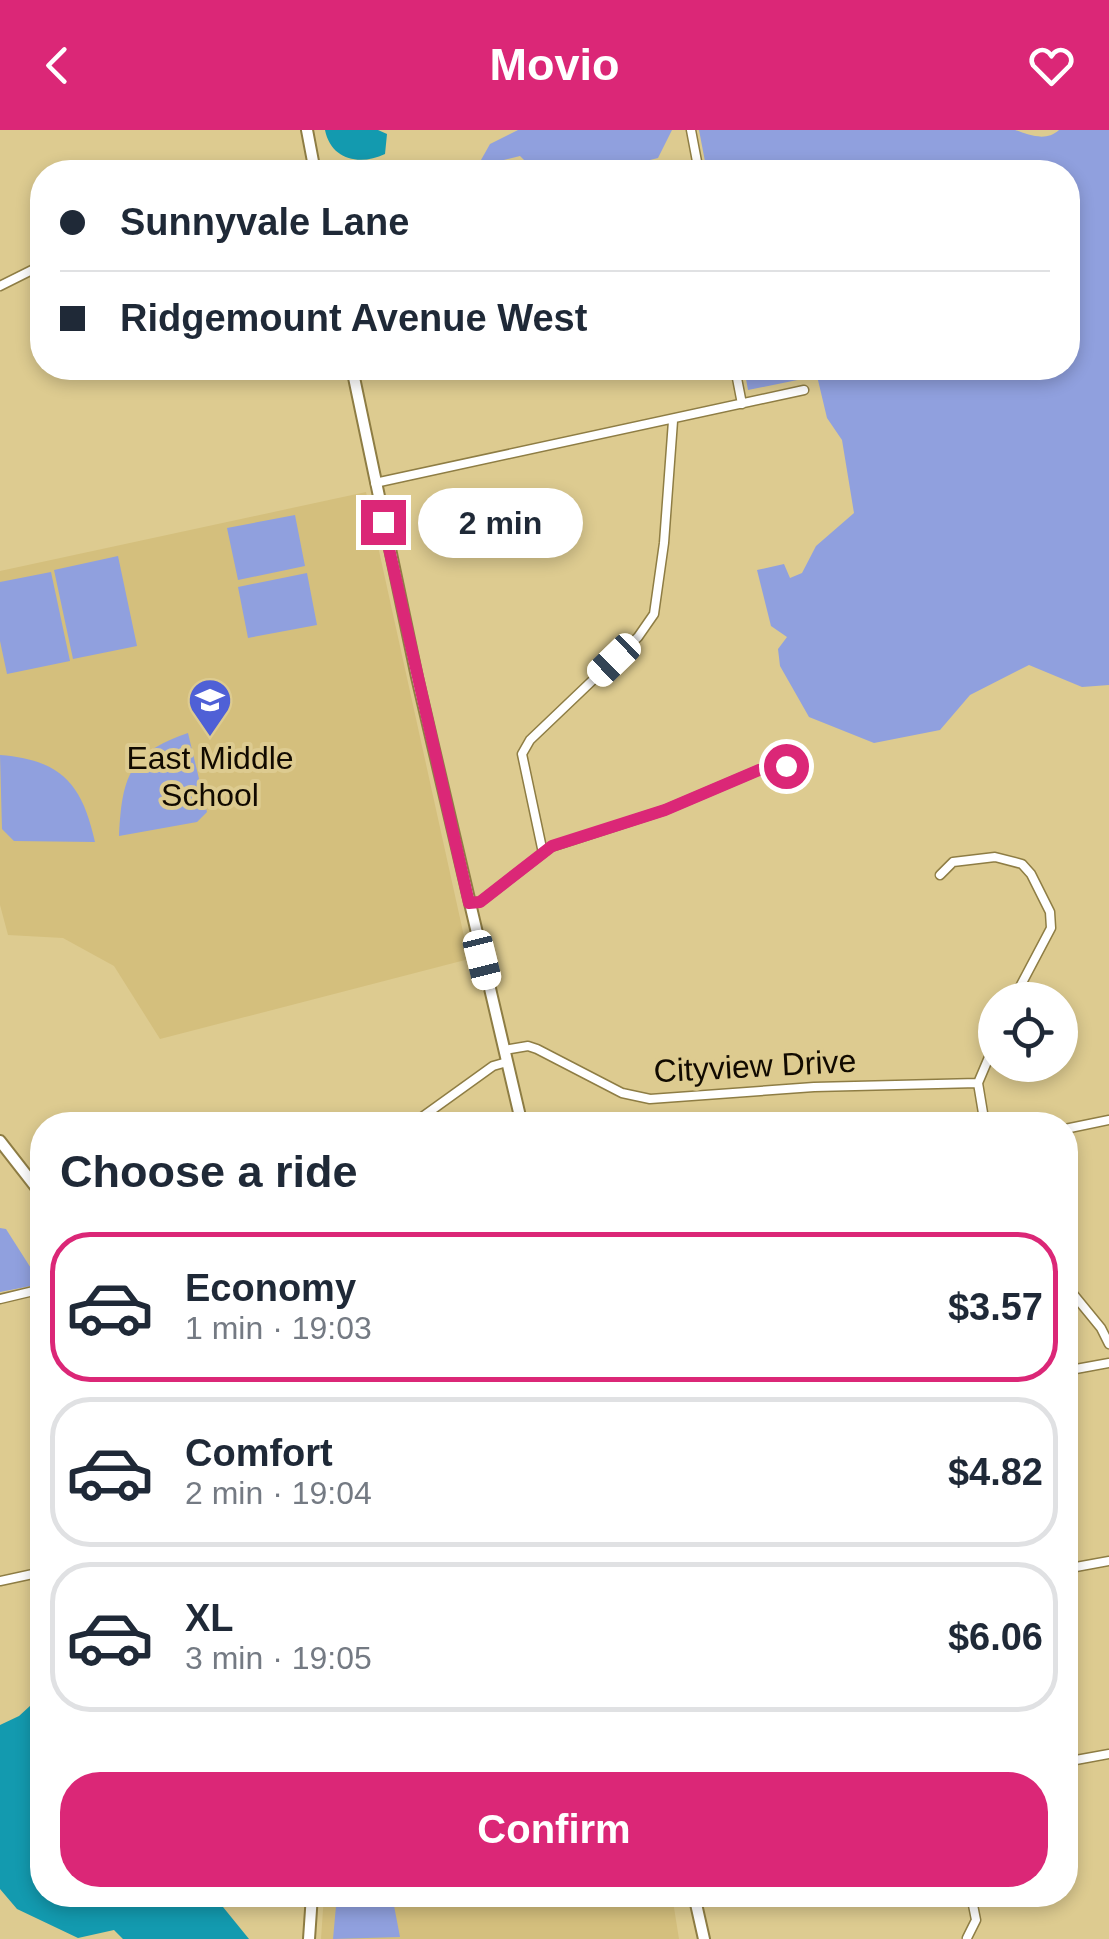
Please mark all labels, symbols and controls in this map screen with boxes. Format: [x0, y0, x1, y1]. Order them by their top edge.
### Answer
icon: back [30, 38, 85, 93]
icon: heart [1024, 38, 1079, 93]
text: Movio [490, 39, 620, 90]
text: Sunnyvale Lane [120, 201, 409, 243]
text: Ridgemount Avenue West [120, 297, 587, 339]
callout: 2 min [418, 487, 583, 557]
route end [361, 500, 406, 545]
text: 2 min [459, 505, 542, 541]
car [582, 628, 646, 692]
school or university icon: East Middle School [187, 677, 233, 738]
place label: East Middle School [126, 740, 294, 813]
route start [764, 744, 809, 789]
car [460, 927, 504, 993]
map controls [978, 982, 1078, 1082]
button: locate [978, 982, 1078, 1082]
street label: Cityview Drive [653, 1043, 857, 1089]
text: Choose a ride [60, 1146, 358, 1197]
icon: car [65, 1262, 155, 1352]
text: Economy [185, 1267, 356, 1309]
text: $3.57 [948, 1286, 1043, 1328]
text: 1 min · 19:03 [185, 1310, 372, 1346]
icon: car [65, 1427, 155, 1517]
text: Comfort [185, 1432, 333, 1474]
text: $4.82 [948, 1451, 1043, 1493]
text: 2 min · 19:04 [185, 1475, 372, 1511]
icon: car [65, 1592, 155, 1682]
text: XL [185, 1597, 234, 1639]
text: $6.06 [948, 1616, 1043, 1658]
text: 3 min · 19:05 [185, 1640, 372, 1676]
button: Confirm [60, 1772, 1048, 1887]

